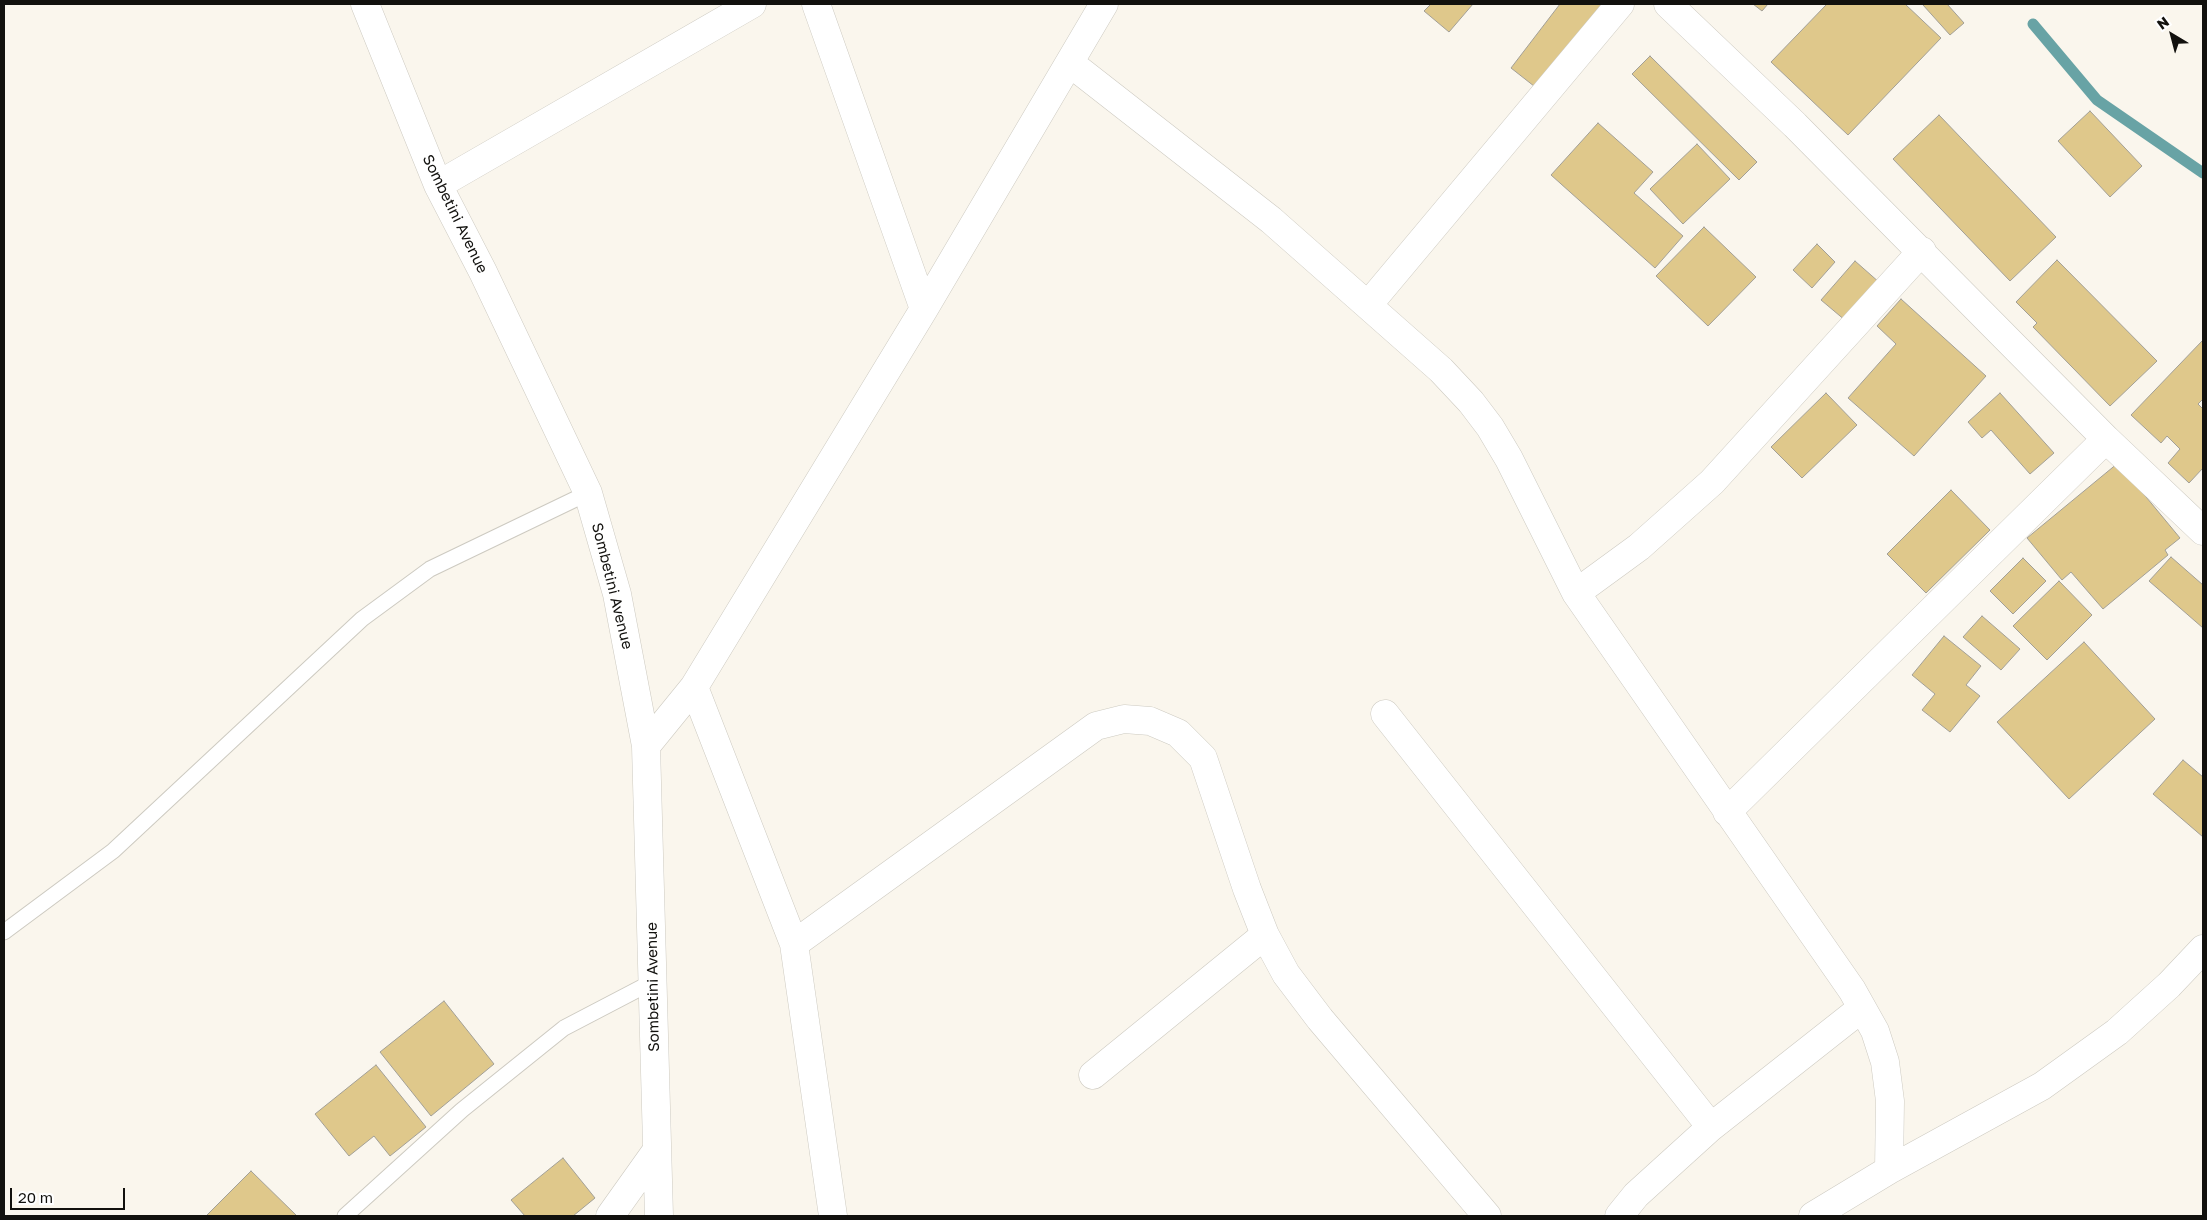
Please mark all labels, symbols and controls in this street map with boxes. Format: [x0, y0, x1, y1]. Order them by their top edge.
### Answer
north arrow [2147, 10, 2197, 60]
text: N [2153, 13, 2172, 33]
street label: Sombetini Avenue [418, 152, 492, 276]
street label: Sombetini Avenue [588, 521, 636, 651]
street label: Sombetini Avenue [643, 922, 663, 1052]
scale bar [12, 1178, 128, 1210]
text: 20 m [18, 1188, 53, 1206]

